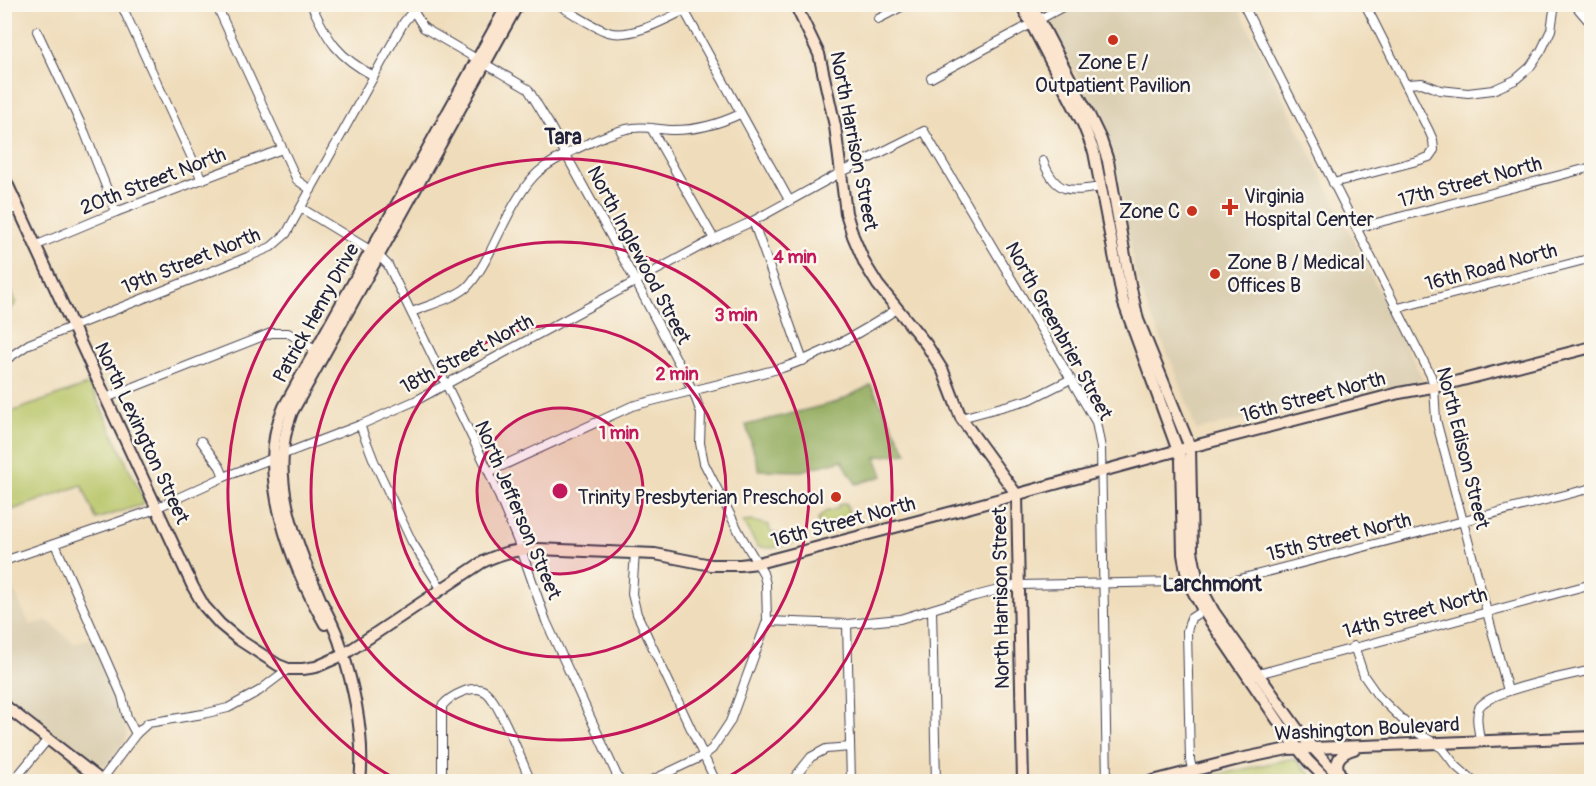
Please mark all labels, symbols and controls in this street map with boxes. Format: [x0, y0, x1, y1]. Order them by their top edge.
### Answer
marker: Zone E / Outpatient Pavilion [1106, 33, 1120, 47]
street label: North Harrison Street [824, 49, 884, 234]
place label: Zone E / Outpatient Pavilion [1035, 50, 1191, 98]
district label: Tara [543, 124, 582, 151]
street label: 20th Street North [77, 142, 229, 220]
street label: 17th Street North [1395, 151, 1545, 213]
street label: North Inglewood Street [581, 162, 697, 349]
place label: Virginia Hospital Center [1244, 184, 1374, 232]
marker: Virginia Hospital Center [1221, 198, 1239, 216]
place label: Zone C [1119, 199, 1180, 224]
marker: Zone C [1185, 204, 1199, 218]
street label: 19th Street North [118, 222, 264, 300]
street label: 16th Road North [1422, 237, 1560, 297]
street label: North Greenbrier Street [1000, 238, 1119, 425]
street label: Patrick Henry Drive [267, 239, 365, 387]
text: 4 min [773, 246, 817, 269]
place label: Zone B / Medical Offices B [1227, 250, 1365, 298]
marker: Zone B / Medical Offices B [1208, 267, 1222, 281]
text: 3 min [714, 304, 758, 327]
street label: 18th Street North [396, 308, 538, 400]
street label: North Lexington Street [89, 338, 195, 529]
text: 2 min [655, 363, 699, 386]
street label: North Edison Street [1431, 364, 1495, 533]
street label: 16th Street North [1238, 366, 1388, 428]
street label: North Jefferson Street [469, 417, 567, 604]
text: 1 min [599, 422, 639, 445]
centre of rings [550, 481, 570, 501]
place label: Trinity Presbyterian Preschool [578, 485, 824, 510]
marker: Trinity Presbyterian Preschool [829, 490, 843, 504]
street label: 16th Street North [768, 491, 918, 553]
street label: North Harrison Street [987, 506, 1015, 689]
street label: 15th Street North [1264, 507, 1414, 567]
district label: Larchmont [1162, 571, 1262, 598]
street label: 14th Street North [1340, 582, 1490, 644]
street label: Washington Boulevard [1274, 712, 1460, 746]

